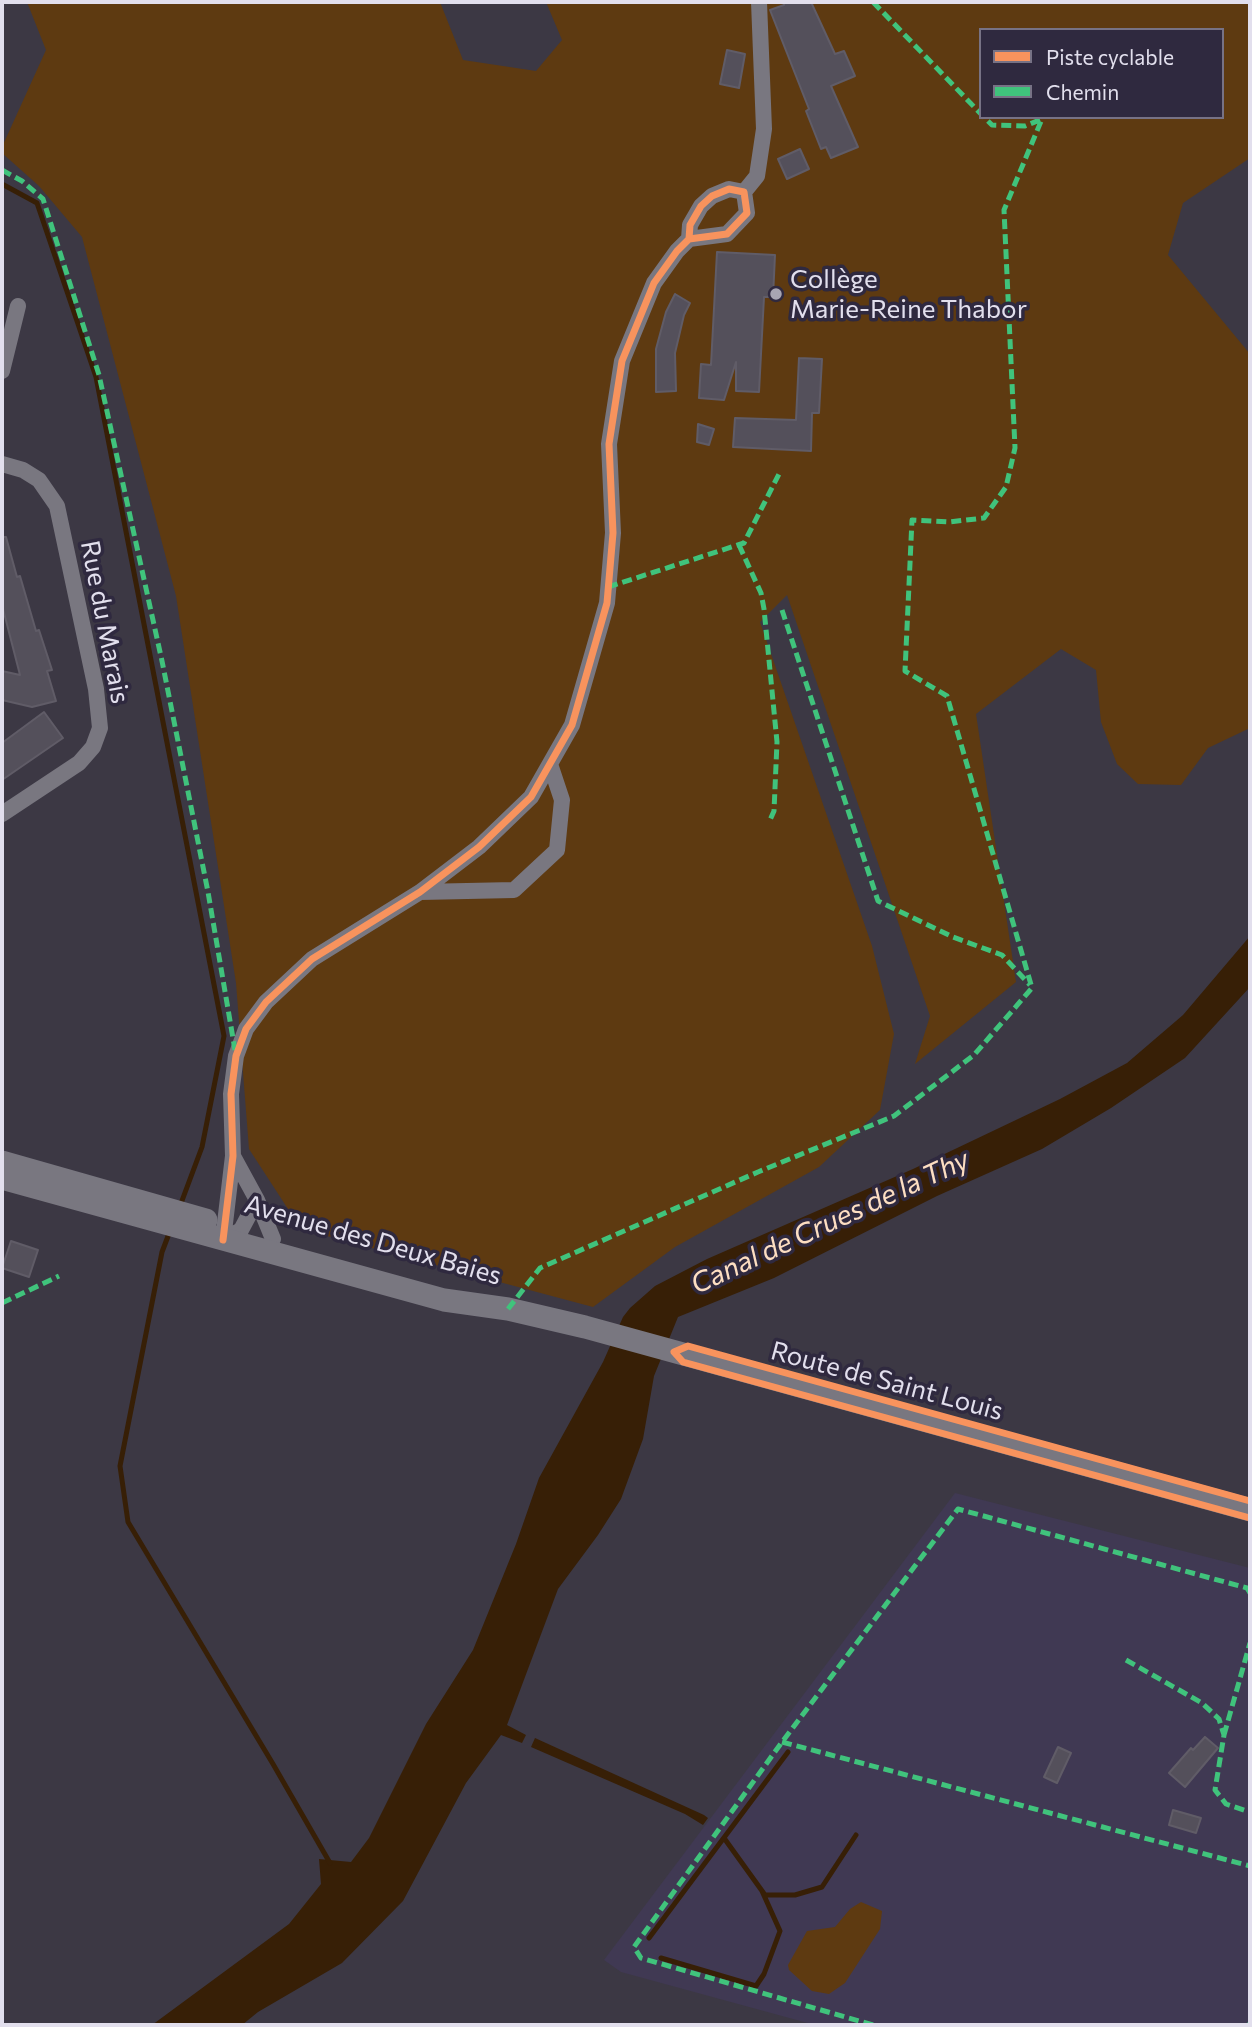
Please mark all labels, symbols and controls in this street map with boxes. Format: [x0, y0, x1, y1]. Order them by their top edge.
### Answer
legend [979, 28, 1224, 119]
text: Piste cyclable [1046, 44, 1174, 69]
text: Chemin [1046, 79, 1119, 104]
place label: Collège Marie-Reine Thabor [790, 263, 1027, 324]
marker: Collège Marie-Reine Thabor [768, 286, 784, 302]
street label: Rue du Marais [74, 538, 136, 706]
water label: Canal de Crues de la Thy [685, 1143, 975, 1301]
street label: Avenue des Deux Baies [241, 1188, 505, 1292]
street label: Route de Saint Louis [768, 1335, 1006, 1427]

